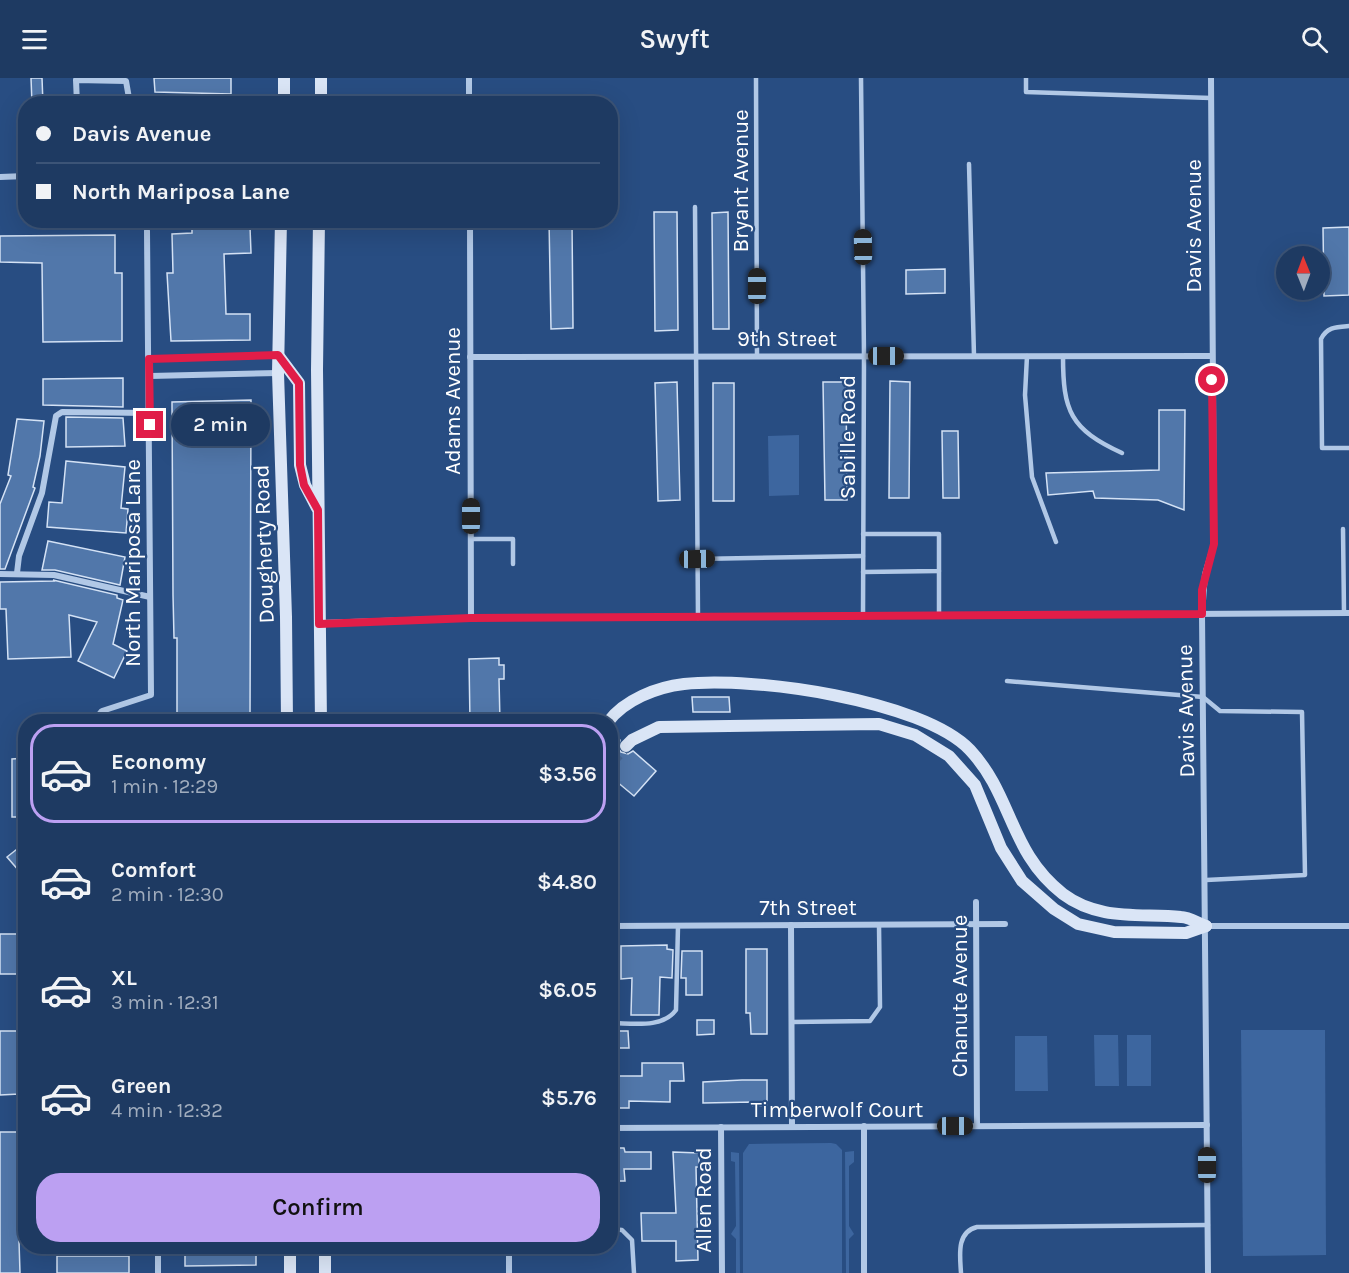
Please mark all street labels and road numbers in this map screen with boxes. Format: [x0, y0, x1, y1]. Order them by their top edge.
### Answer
street label: Bryant Avenue [728, 109, 754, 253]
street label: Davis Avenue [1181, 159, 1207, 293]
street label: 9th Street [737, 326, 837, 352]
street label: Adams Avenue [440, 327, 466, 475]
street label: Sabille Road [835, 375, 861, 499]
street label: North Mariposa Lane [120, 459, 146, 667]
street label: Dougherty Road [248, 464, 280, 624]
street label: Davis Avenue [1172, 644, 1200, 778]
street label: 7th Street [759, 895, 857, 921]
street label: Chanute Avenue [947, 915, 973, 1077]
street label: Timberwolf Court [751, 1097, 923, 1123]
street label: Allen Road [691, 1147, 717, 1253]

